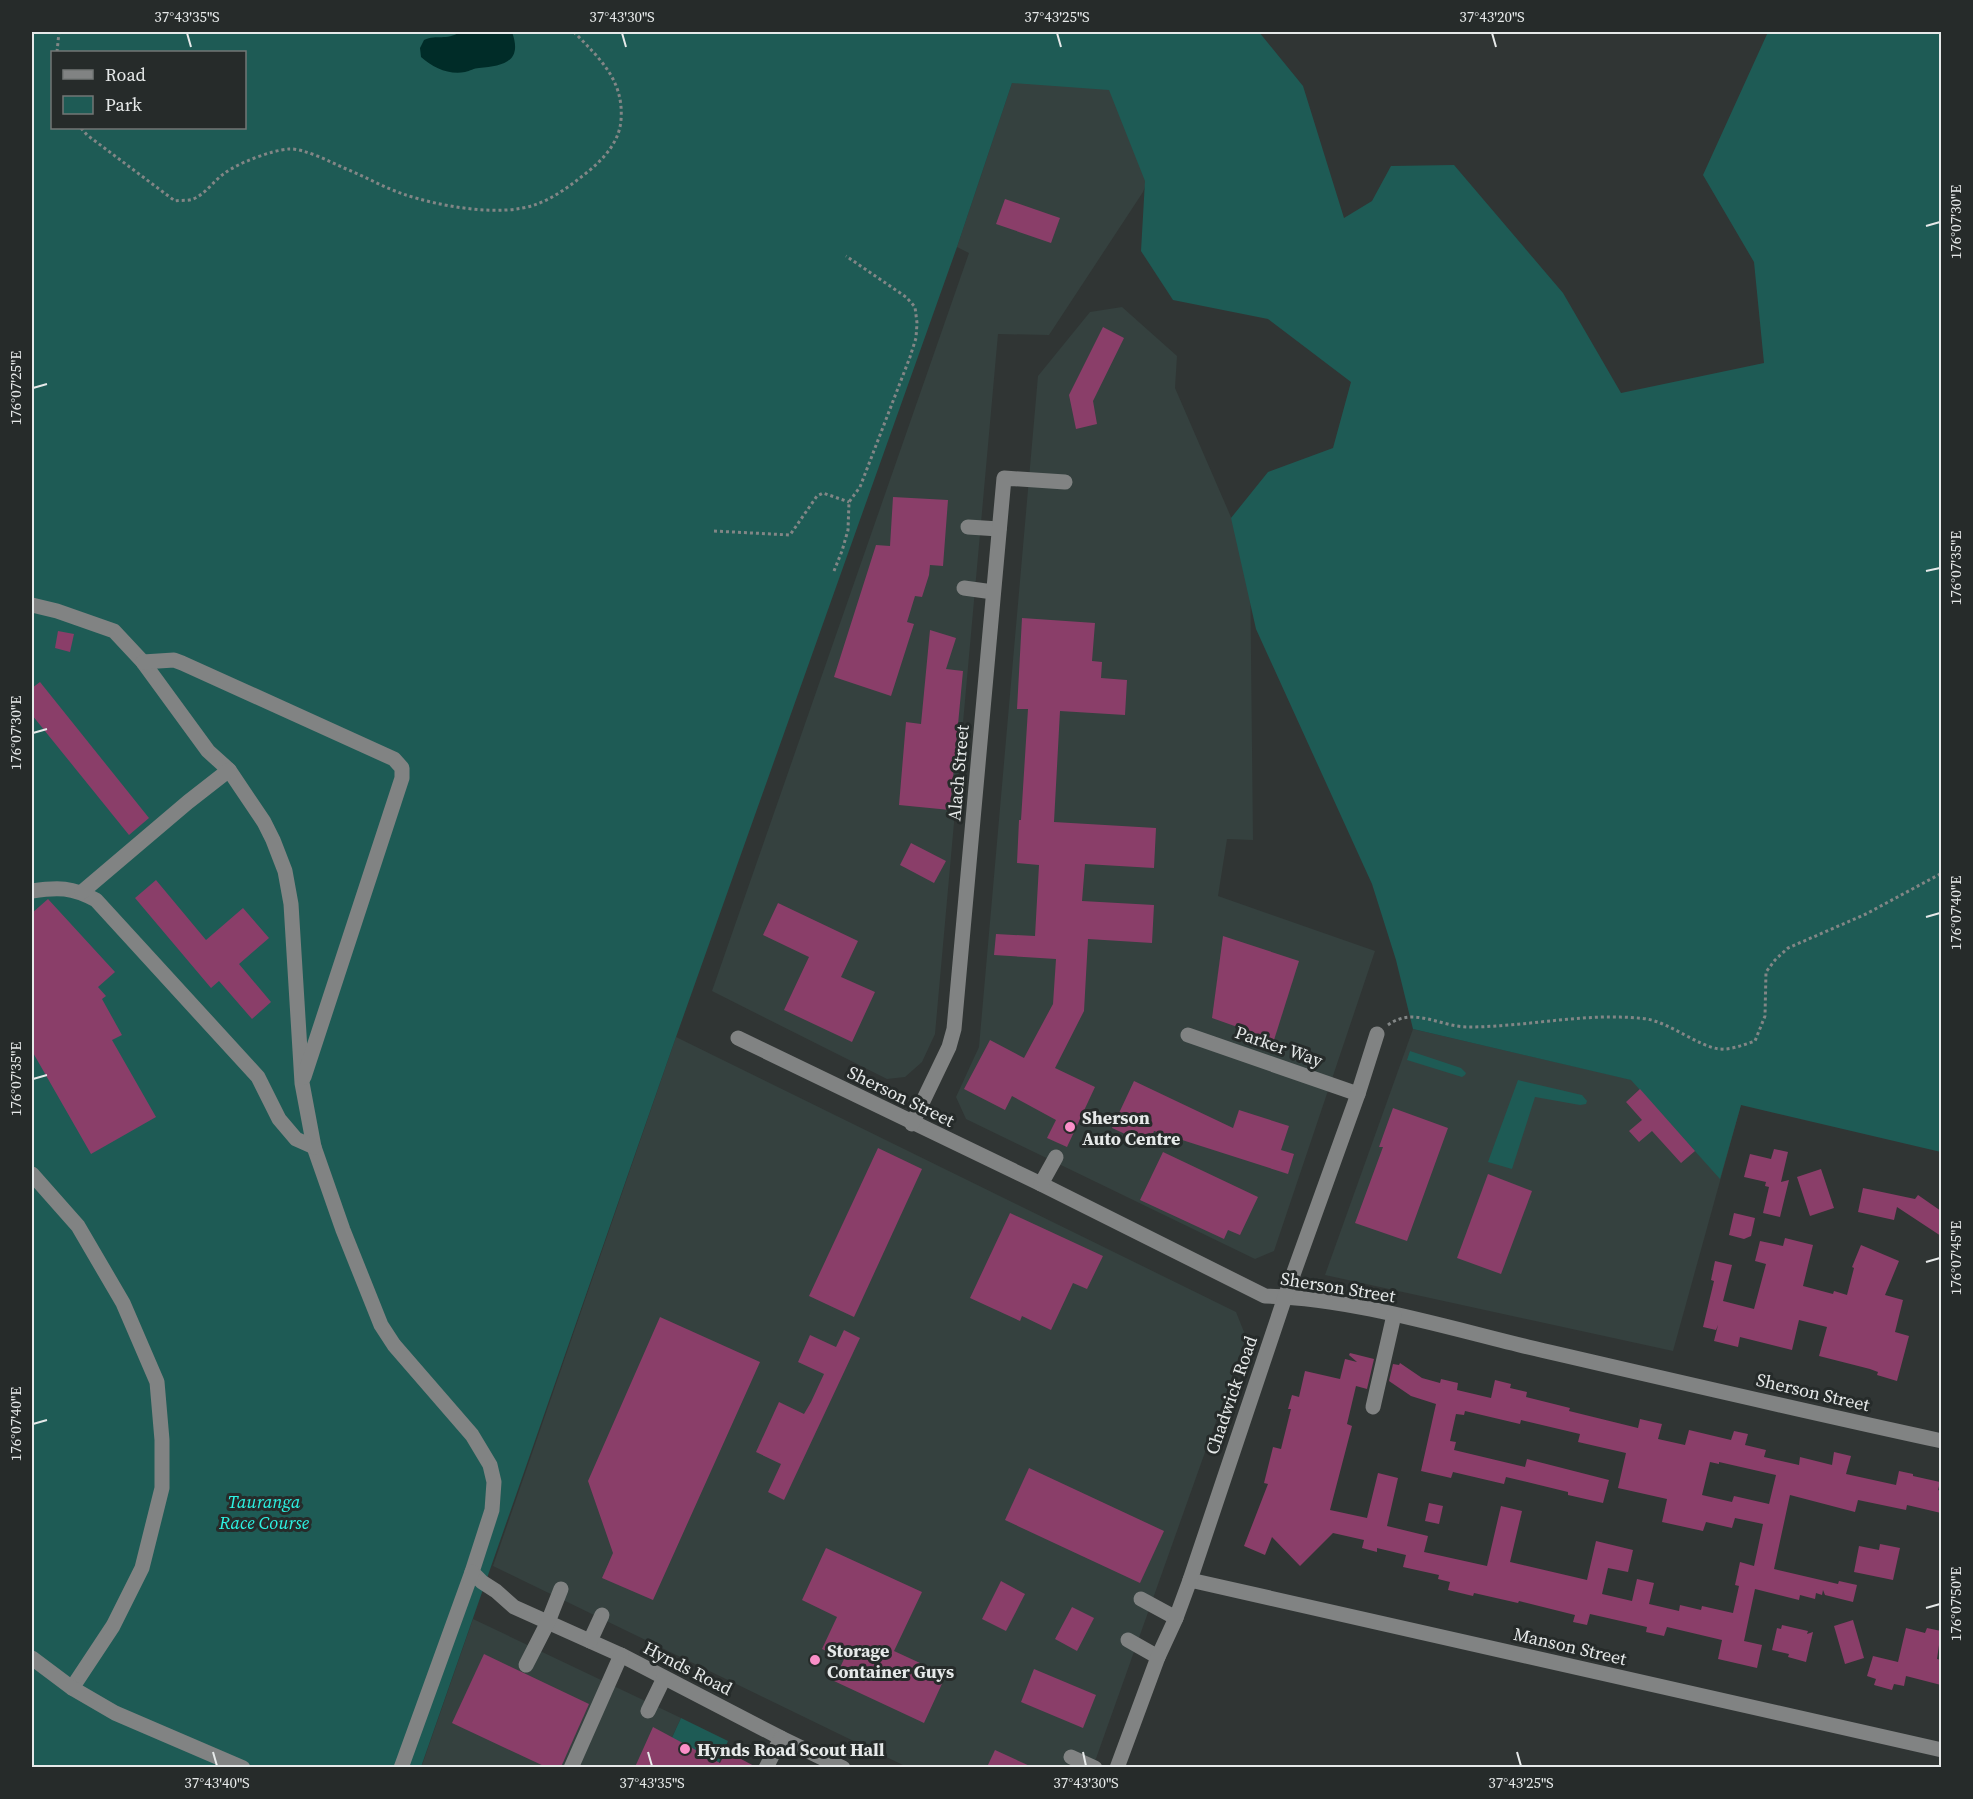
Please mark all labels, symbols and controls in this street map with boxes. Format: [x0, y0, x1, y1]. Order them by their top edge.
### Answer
text: 37°43'35"S [154, 6, 220, 27]
text: 37°43'30"S [589, 6, 655, 27]
text: 37°43'25"S [1024, 6, 1090, 27]
text: 37°43'20"S [1459, 6, 1525, 27]
legend [51, 51, 246, 129]
text: Road [105, 62, 146, 87]
text: Park [105, 92, 142, 117]
text: 176°07'30"E [1945, 185, 1966, 259]
text: 176°07'25"E [5, 351, 26, 425]
text: 176°07'35"E [1945, 531, 1966, 605]
text: 176°07'30"E [5, 696, 26, 770]
street label: Alach Street [941, 724, 975, 822]
text: 176°07'40"E [1945, 876, 1966, 950]
street label: Parker Way [1232, 1019, 1327, 1073]
text: 176°07'35"E [5, 1042, 26, 1116]
street label: Sherson Street [843, 1059, 959, 1133]
place label: Sherson Auto Centre [1082, 1105, 1180, 1151]
marker: Sherson Auto Centre [1063, 1120, 1077, 1134]
text: 176°07'45"E [1945, 1221, 1966, 1295]
street label: Sherson Street [1279, 1266, 1397, 1308]
street label: Chadwick Road [1199, 1332, 1263, 1458]
street label: Sherson Street [1754, 1367, 1872, 1417]
text: 176°07'40"E [5, 1387, 26, 1461]
park label: Tauranga Race Course [218, 1489, 310, 1535]
text: 176°07'50"E [1945, 1567, 1966, 1641]
street label: Manson Street [1511, 1621, 1629, 1671]
street label: Hynds Road [639, 1635, 737, 1701]
place label: Storage Container Guys [827, 1638, 954, 1684]
marker: Storage Container Guys [808, 1653, 822, 1667]
place label: Hynds Road Scout Hall [697, 1737, 885, 1762]
marker: Hynds Road Scout Hall [678, 1742, 692, 1756]
text: 37°43'40"S [184, 1772, 250, 1793]
text: 37°43'35"S [619, 1772, 685, 1793]
text: 37°43'30"S [1053, 1772, 1119, 1793]
text: 37°43'25"S [1488, 1772, 1554, 1793]

